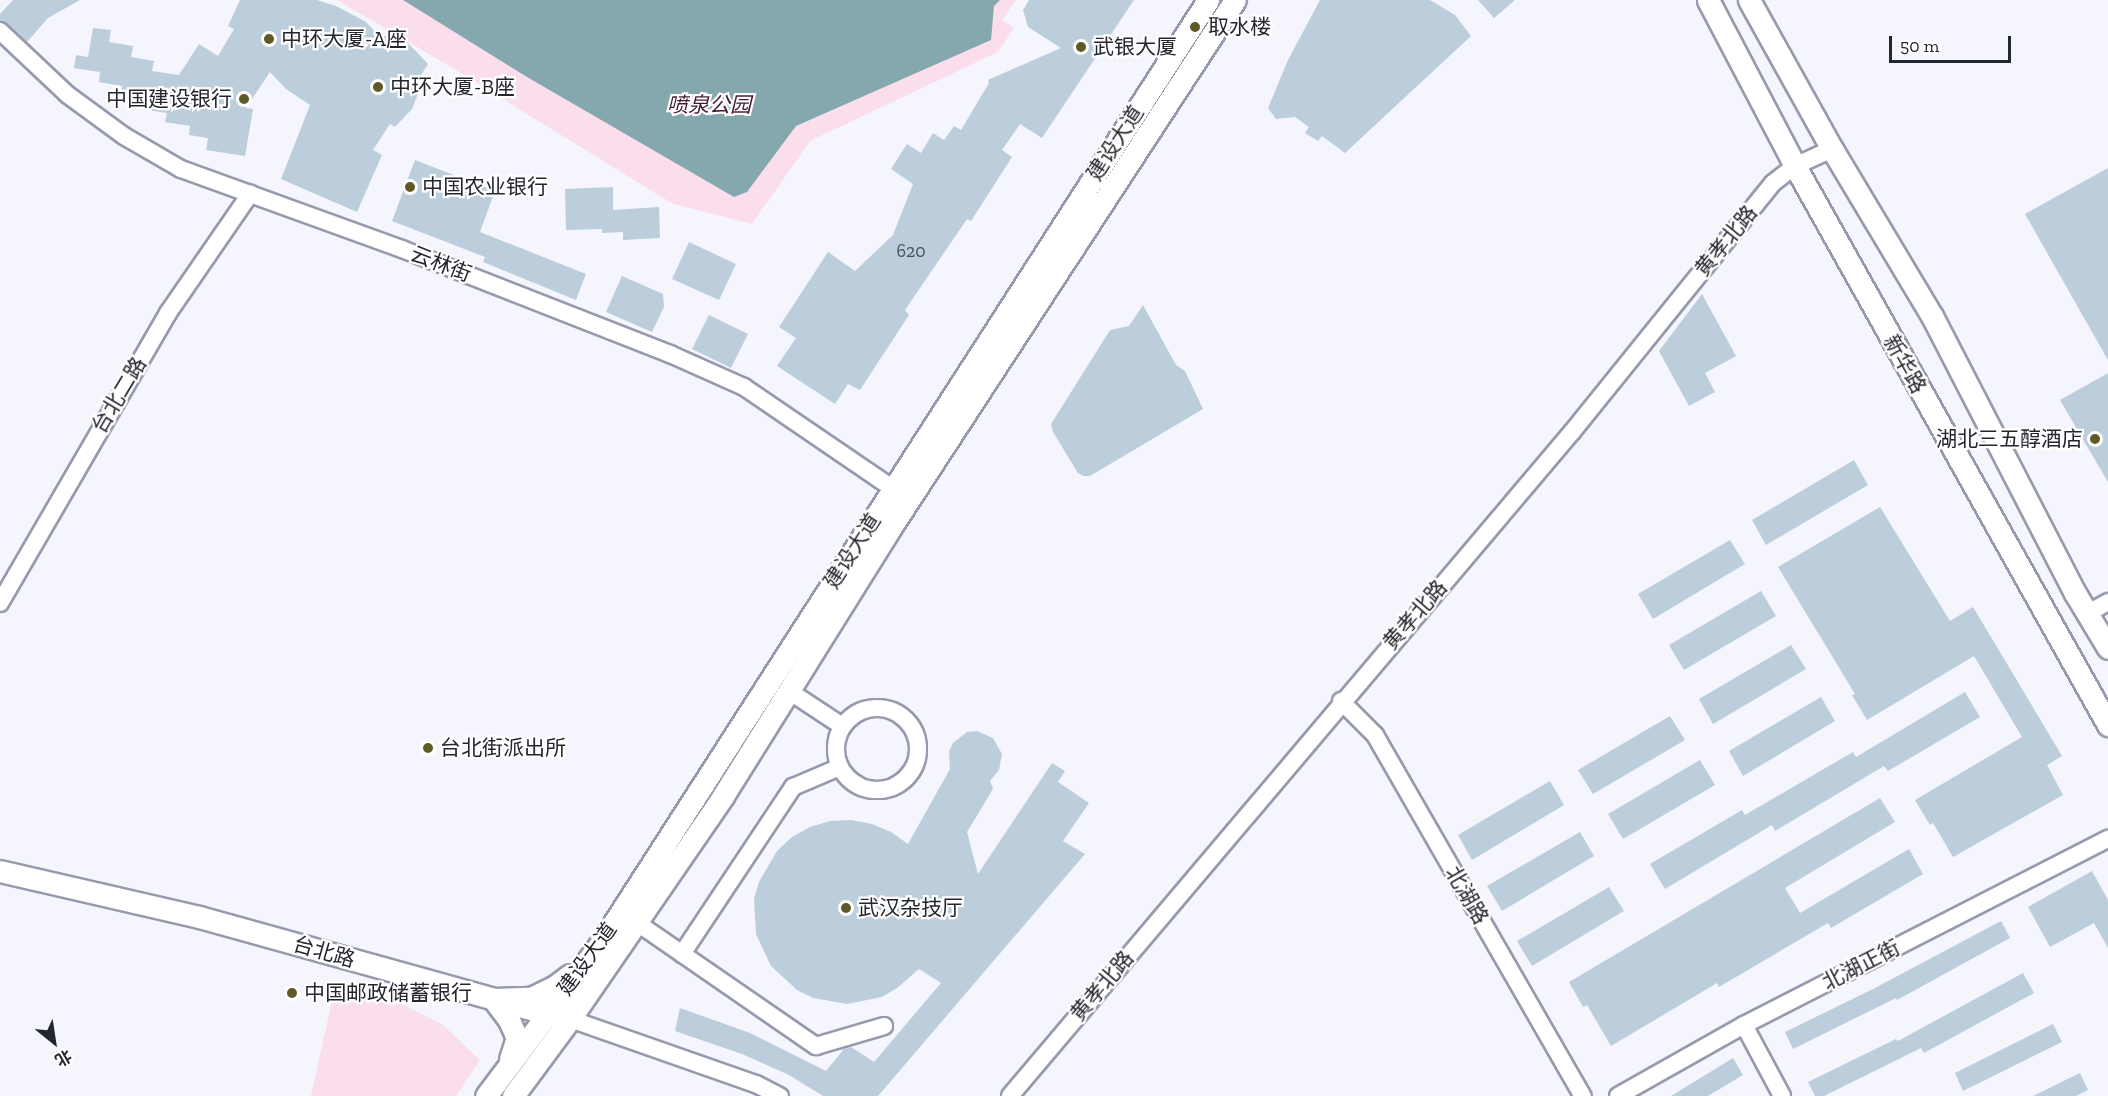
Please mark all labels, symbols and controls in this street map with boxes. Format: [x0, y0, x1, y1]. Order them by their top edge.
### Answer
place label: 取水楼 [1208, 14, 1271, 40]
marker: 取水楼 [1186, 18, 1204, 36]
scale bar [1892, 24, 2014, 62]
place label: 中环大厦-A座 [281, 26, 406, 52]
marker: 中环大厦-A座 [262, 32, 276, 46]
place label: 武银大厦 [1093, 34, 1177, 60]
text: 50 m [1900, 35, 1939, 57]
marker: 武银大厦 [1074, 40, 1088, 54]
place label: 中环大厦-B座 [390, 74, 514, 100]
marker: 中环大厦-B座 [371, 80, 385, 94]
place label: 中国建设银行 [106, 86, 232, 112]
marker: 中国建设银行 [237, 92, 251, 106]
park label: 喷泉公园 [667, 92, 751, 118]
street label: 建设大道 [1082, 101, 1148, 185]
place label: 中国农业银行 [422, 174, 548, 200]
marker: 中国农业银行 [403, 180, 417, 194]
street label: 黄孝北路 [1690, 200, 1762, 282]
house number: 620 [896, 240, 926, 262]
street label: 云林街 [407, 241, 475, 287]
street label: 新华路 [1879, 330, 1931, 398]
street label: 台北二路 [87, 353, 151, 437]
place label: 湖北三五醇酒店 [1936, 426, 2083, 452]
marker: 湖北三五醇酒店 [2088, 432, 2102, 446]
street label: 建设大道 [819, 509, 885, 593]
street label: 黄孝北路 [1378, 575, 1452, 655]
place label: 台北街派出所 [440, 735, 566, 761]
marker: 台北街派出所 [421, 741, 435, 755]
street label: 北湖路 [1440, 861, 1494, 929]
place label: 武汉杂技厅 [858, 895, 963, 921]
marker: 武汉杂技厅 [839, 901, 853, 915]
street label: 建设大道 [552, 918, 622, 1000]
street label: 台北路 [290, 931, 358, 973]
street label: 北湖正街 [1818, 935, 1904, 995]
street label: 黄孝北路 [1065, 946, 1139, 1026]
place label: 中国邮政储蓄银行 [304, 980, 472, 1006]
marker: 中国邮政储蓄银行 [285, 986, 299, 1000]
north arrow [24, 1012, 84, 1072]
text: 北 [52, 1046, 75, 1070]

